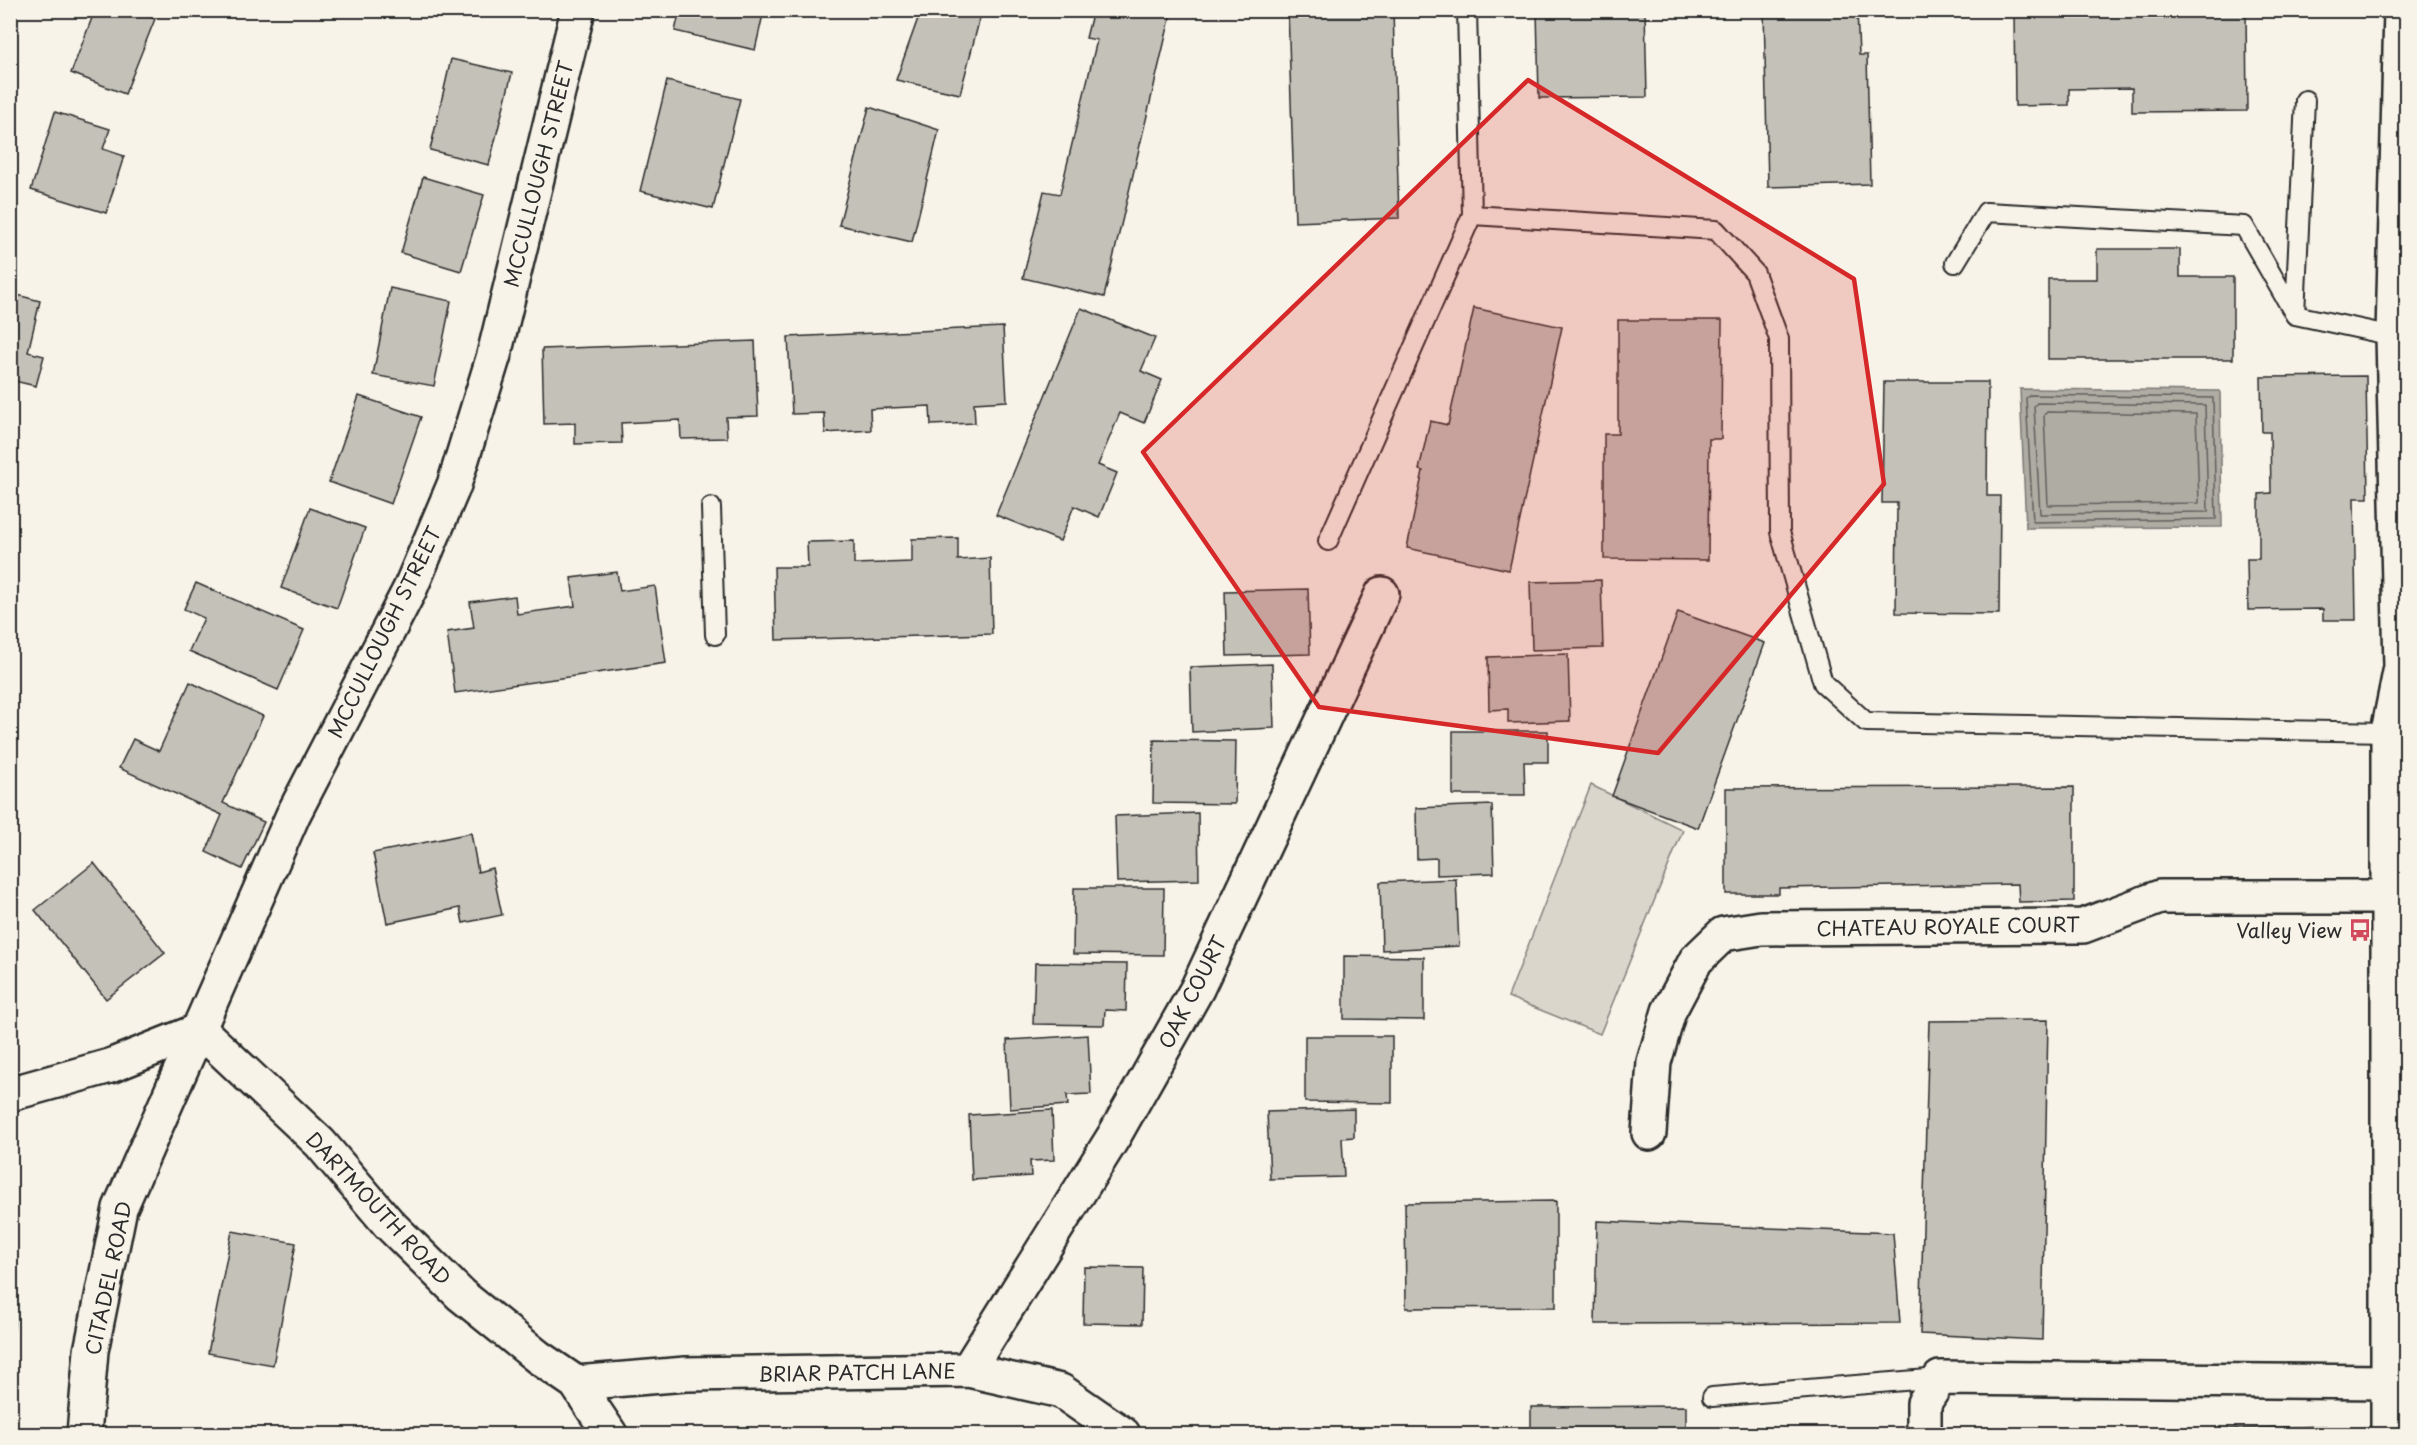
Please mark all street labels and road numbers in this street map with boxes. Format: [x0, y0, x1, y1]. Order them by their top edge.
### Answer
street label: MCCULLOUGH STREET [495, 57, 581, 290]
street label: MCCULLOUGH STREET [320, 521, 449, 743]
street label: CHATEAU ROYALE COURT [1816, 909, 2080, 943]
street label: OAK COURT [1151, 930, 1234, 1054]
street label: DARTMOUTH ROAD [300, 1124, 458, 1292]
street label: CITADEL ROAD [77, 1198, 139, 1358]
street label: BRIAR PATCH LANE [758, 1355, 956, 1389]

